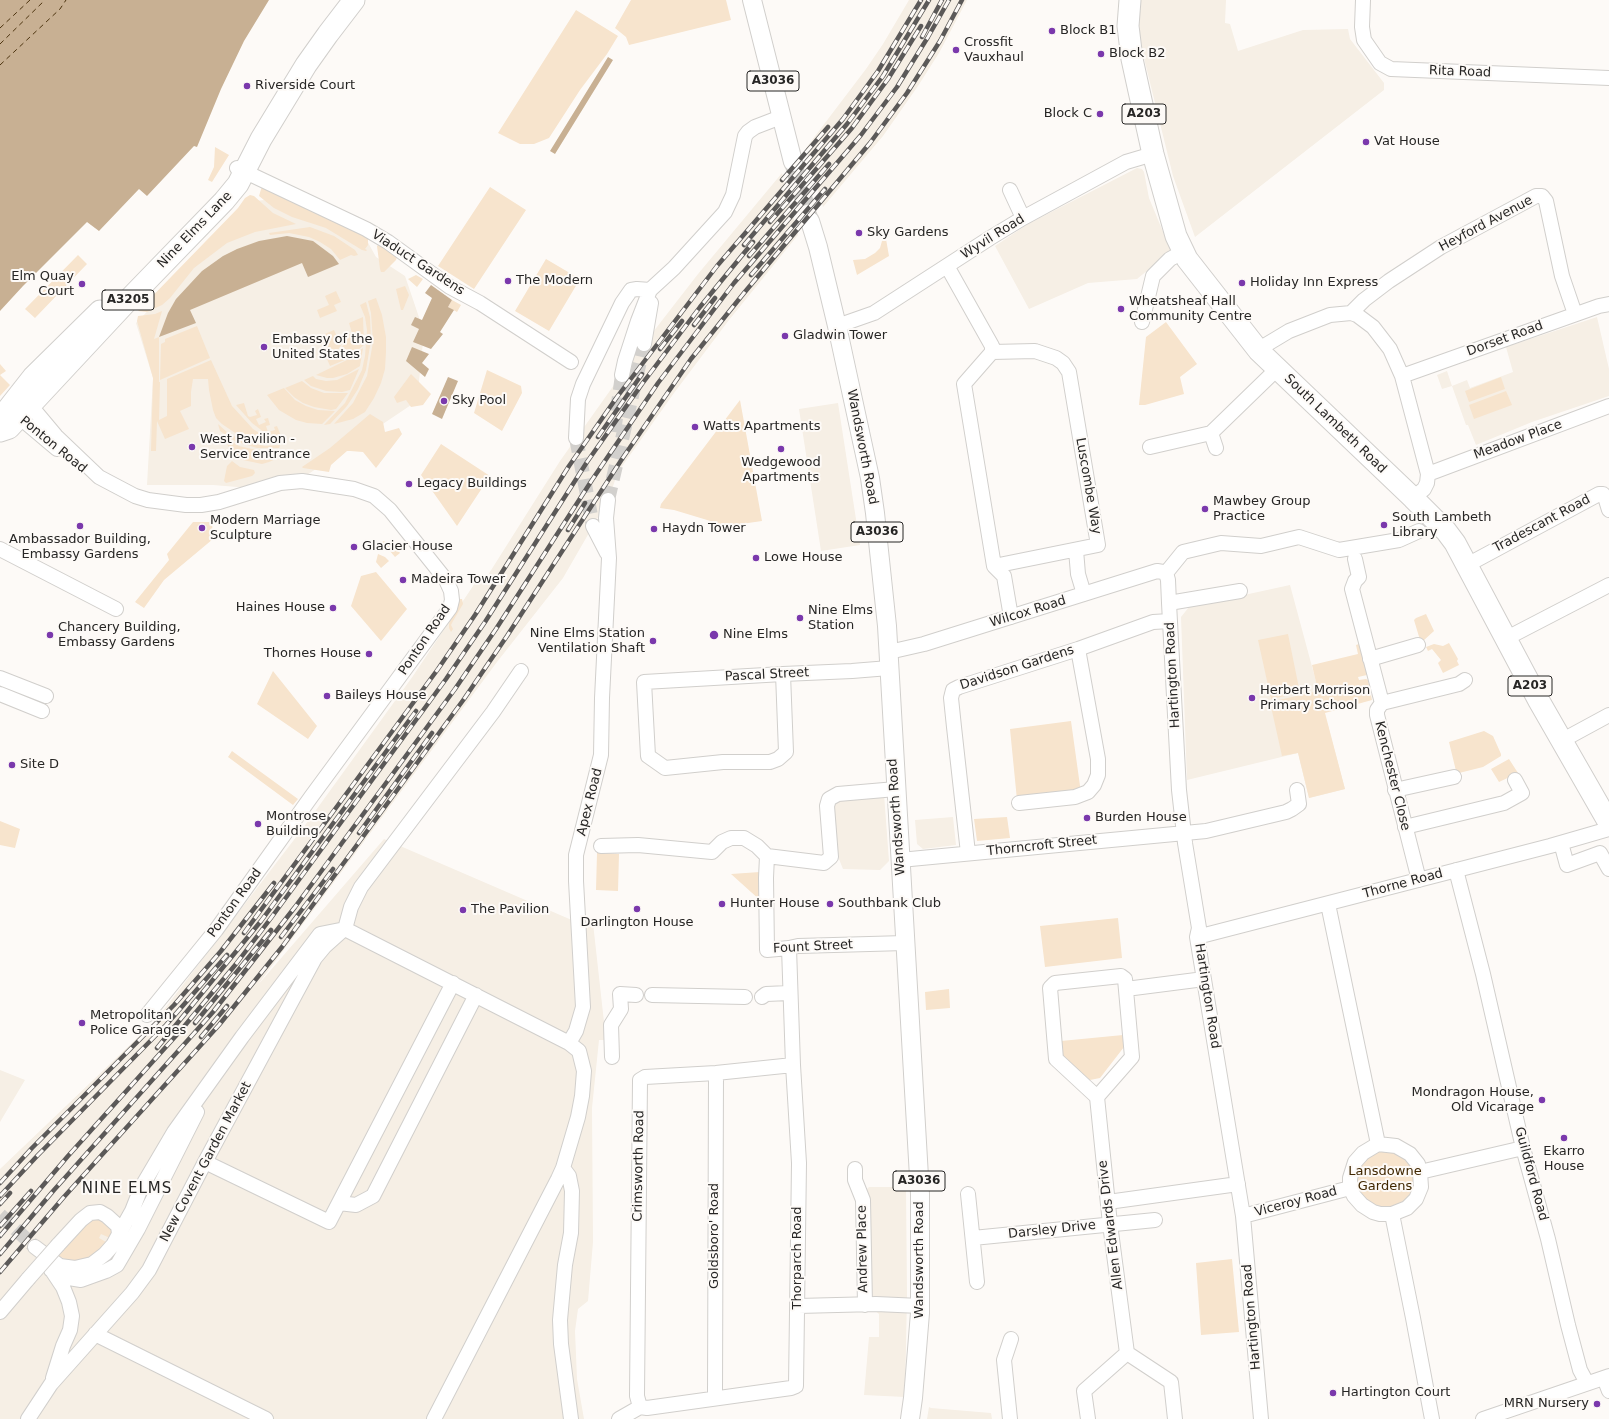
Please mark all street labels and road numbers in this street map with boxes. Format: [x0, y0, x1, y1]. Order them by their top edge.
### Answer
street label: Rita Road [1429, 63, 1491, 81]
road number: A3036 [747, 71, 799, 91]
road number: A203 [1122, 104, 1166, 124]
street label: Nine Elms Lane [154, 188, 236, 272]
street label: Heyford Avenue [1437, 193, 1535, 255]
street label: Wyvil Road [958, 211, 1028, 263]
street label: Viaduct Gardens [369, 227, 467, 299]
road number: A3205 [102, 290, 154, 310]
street label: Dorset Road [1465, 318, 1545, 360]
street label: South Lambeth Road [1281, 371, 1389, 477]
street label: Wandsworth Road [843, 388, 881, 506]
street label: Ponton Road [16, 413, 90, 477]
street label: Meadow Place [1472, 417, 1564, 463]
street label: Luscombe Way [1072, 436, 1104, 536]
street label: Tradescant Road [1491, 492, 1593, 556]
road number: A3036 [851, 522, 903, 542]
street label: Wilcox Road [988, 593, 1068, 631]
street label: Ponton Road [396, 602, 454, 678]
street label: Hartington Road [1162, 621, 1184, 729]
street label: Davidson Gardens [958, 642, 1076, 694]
street label: Pascal Street [724, 665, 810, 685]
road number: A203 [1508, 676, 1552, 696]
street label: Kenchester Close [1371, 720, 1413, 832]
street label: Wandsworth Road [885, 758, 909, 876]
street label: Apex Road [574, 766, 606, 838]
street label: Thorncroft Street [986, 832, 1098, 860]
street label: Ponton Road [205, 865, 265, 941]
street label: Thorne Road [1361, 866, 1445, 902]
street label: Fount Street [773, 937, 853, 957]
street label: Hartington Road [1191, 942, 1223, 1050]
street label: New Covent Garden Market [157, 1079, 255, 1245]
street label: Crimsworth Road [630, 1110, 648, 1222]
street label: Guildford Road [1511, 1125, 1551, 1223]
street label: Allen Edwards Drive [1095, 1159, 1127, 1291]
road number: A3036 [893, 1171, 945, 1191]
street label: Goldsboro' Road [707, 1183, 723, 1289]
street label: Viceroy Road [1253, 1183, 1339, 1221]
street label: Wandsworth Road [912, 1201, 928, 1319]
street label: Andrew Place [854, 1205, 872, 1293]
street label: Thorparch Road [790, 1207, 806, 1309]
street label: Darsley Drive [1007, 1218, 1097, 1242]
street label: Hartington Road [1240, 1263, 1264, 1371]

